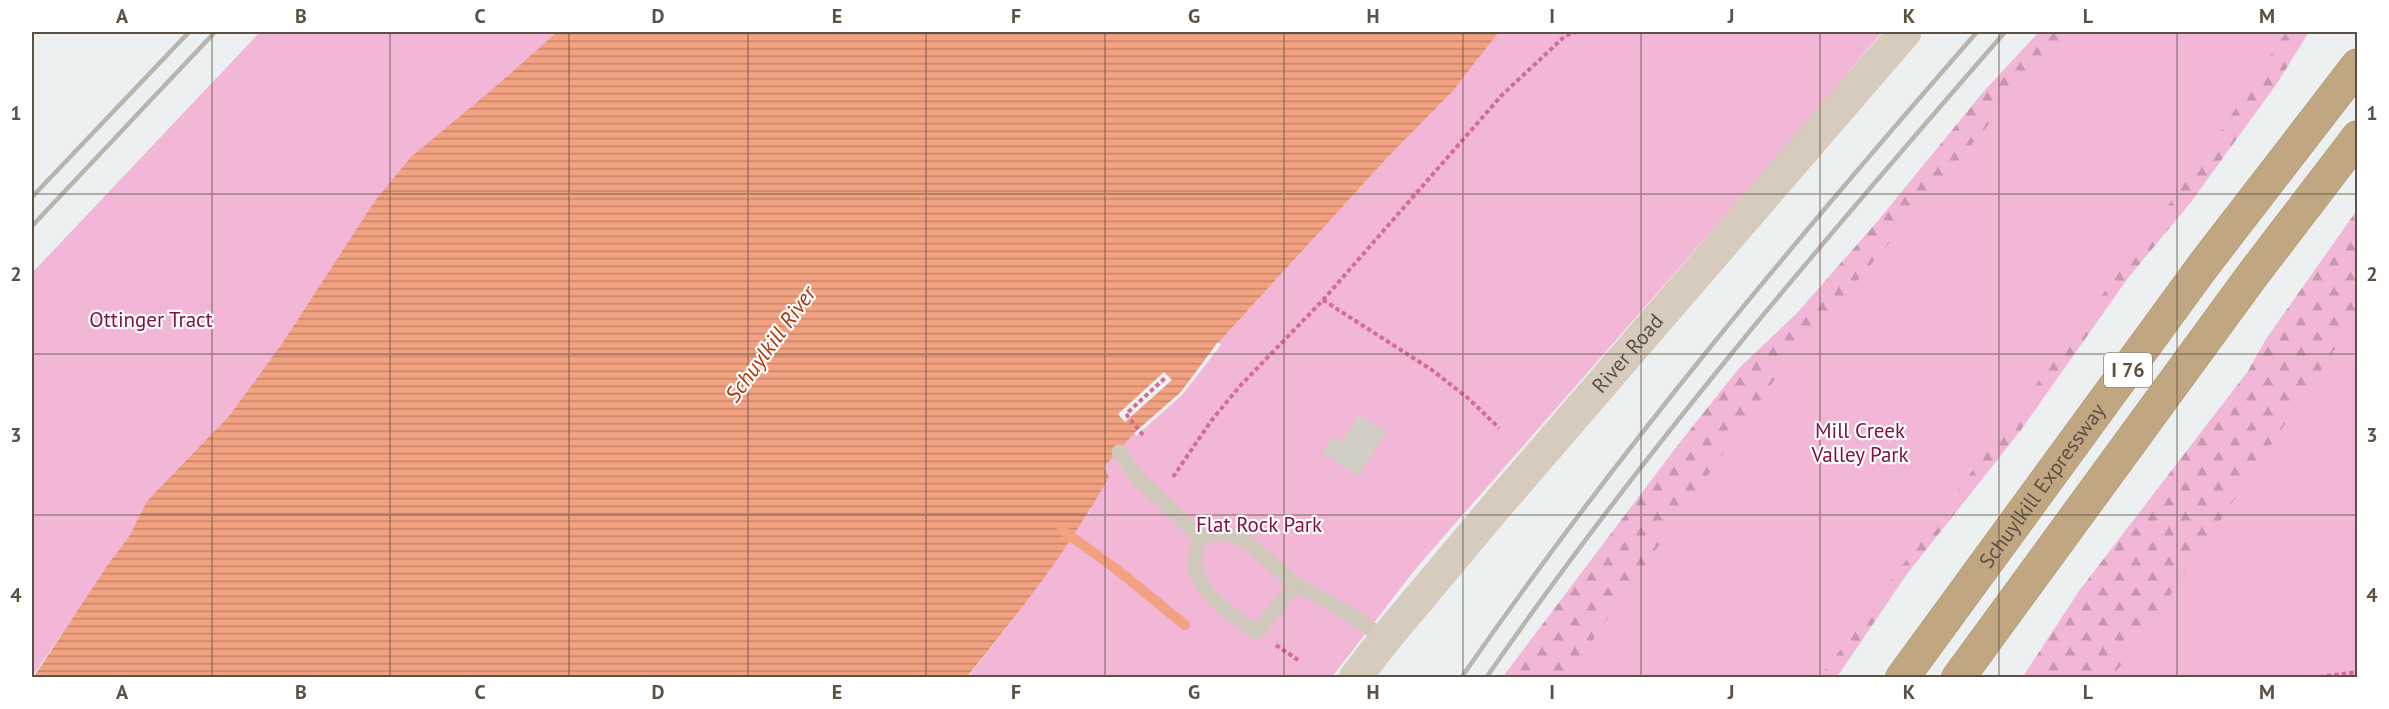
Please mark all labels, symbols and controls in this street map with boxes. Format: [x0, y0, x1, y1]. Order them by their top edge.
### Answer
text: A [116, 3, 129, 29]
text: B [295, 3, 307, 29]
text: C [474, 3, 486, 29]
text: D [652, 3, 665, 29]
text: E [832, 3, 842, 29]
text: F [1011, 3, 1021, 29]
text: G [1188, 3, 1200, 29]
text: H [1366, 3, 1380, 29]
text: I [1549, 3, 1555, 29]
text: J [1727, 3, 1734, 29]
text: K [1903, 3, 1916, 29]
text: L [2083, 3, 2094, 29]
text: M [2259, 3, 2275, 29]
text: 1 [10, 100, 22, 126]
text: 1 [2366, 100, 2378, 126]
text: 2 [10, 261, 22, 287]
text: 2 [2366, 261, 2378, 287]
water label: Schuylkill River [718, 279, 823, 408]
park label: Ottinger Tract [89, 306, 213, 333]
street label: River Road [1586, 308, 1669, 398]
road number: I 76 [2104, 353, 2152, 387]
street label: Schuylkill Expressway [1973, 398, 2111, 573]
park label: Mill Creek Valley Park [1810, 417, 1909, 468]
text: 3 [10, 422, 22, 448]
text: 3 [2366, 422, 2378, 448]
park label: Flat Rock Park [1196, 511, 1322, 538]
text: 4 [10, 582, 22, 608]
text: 4 [2366, 582, 2378, 608]
text: A [116, 679, 129, 705]
text: B [295, 679, 307, 705]
text: C [474, 679, 486, 705]
text: D [652, 679, 665, 705]
text: E [832, 679, 842, 705]
text: F [1011, 679, 1021, 705]
text: G [1188, 679, 1200, 705]
text: H [1366, 679, 1380, 705]
text: I [1549, 679, 1555, 705]
text: J [1727, 679, 1734, 705]
text: K [1903, 679, 1916, 705]
text: L [2083, 679, 2094, 705]
text: M [2259, 679, 2275, 705]

